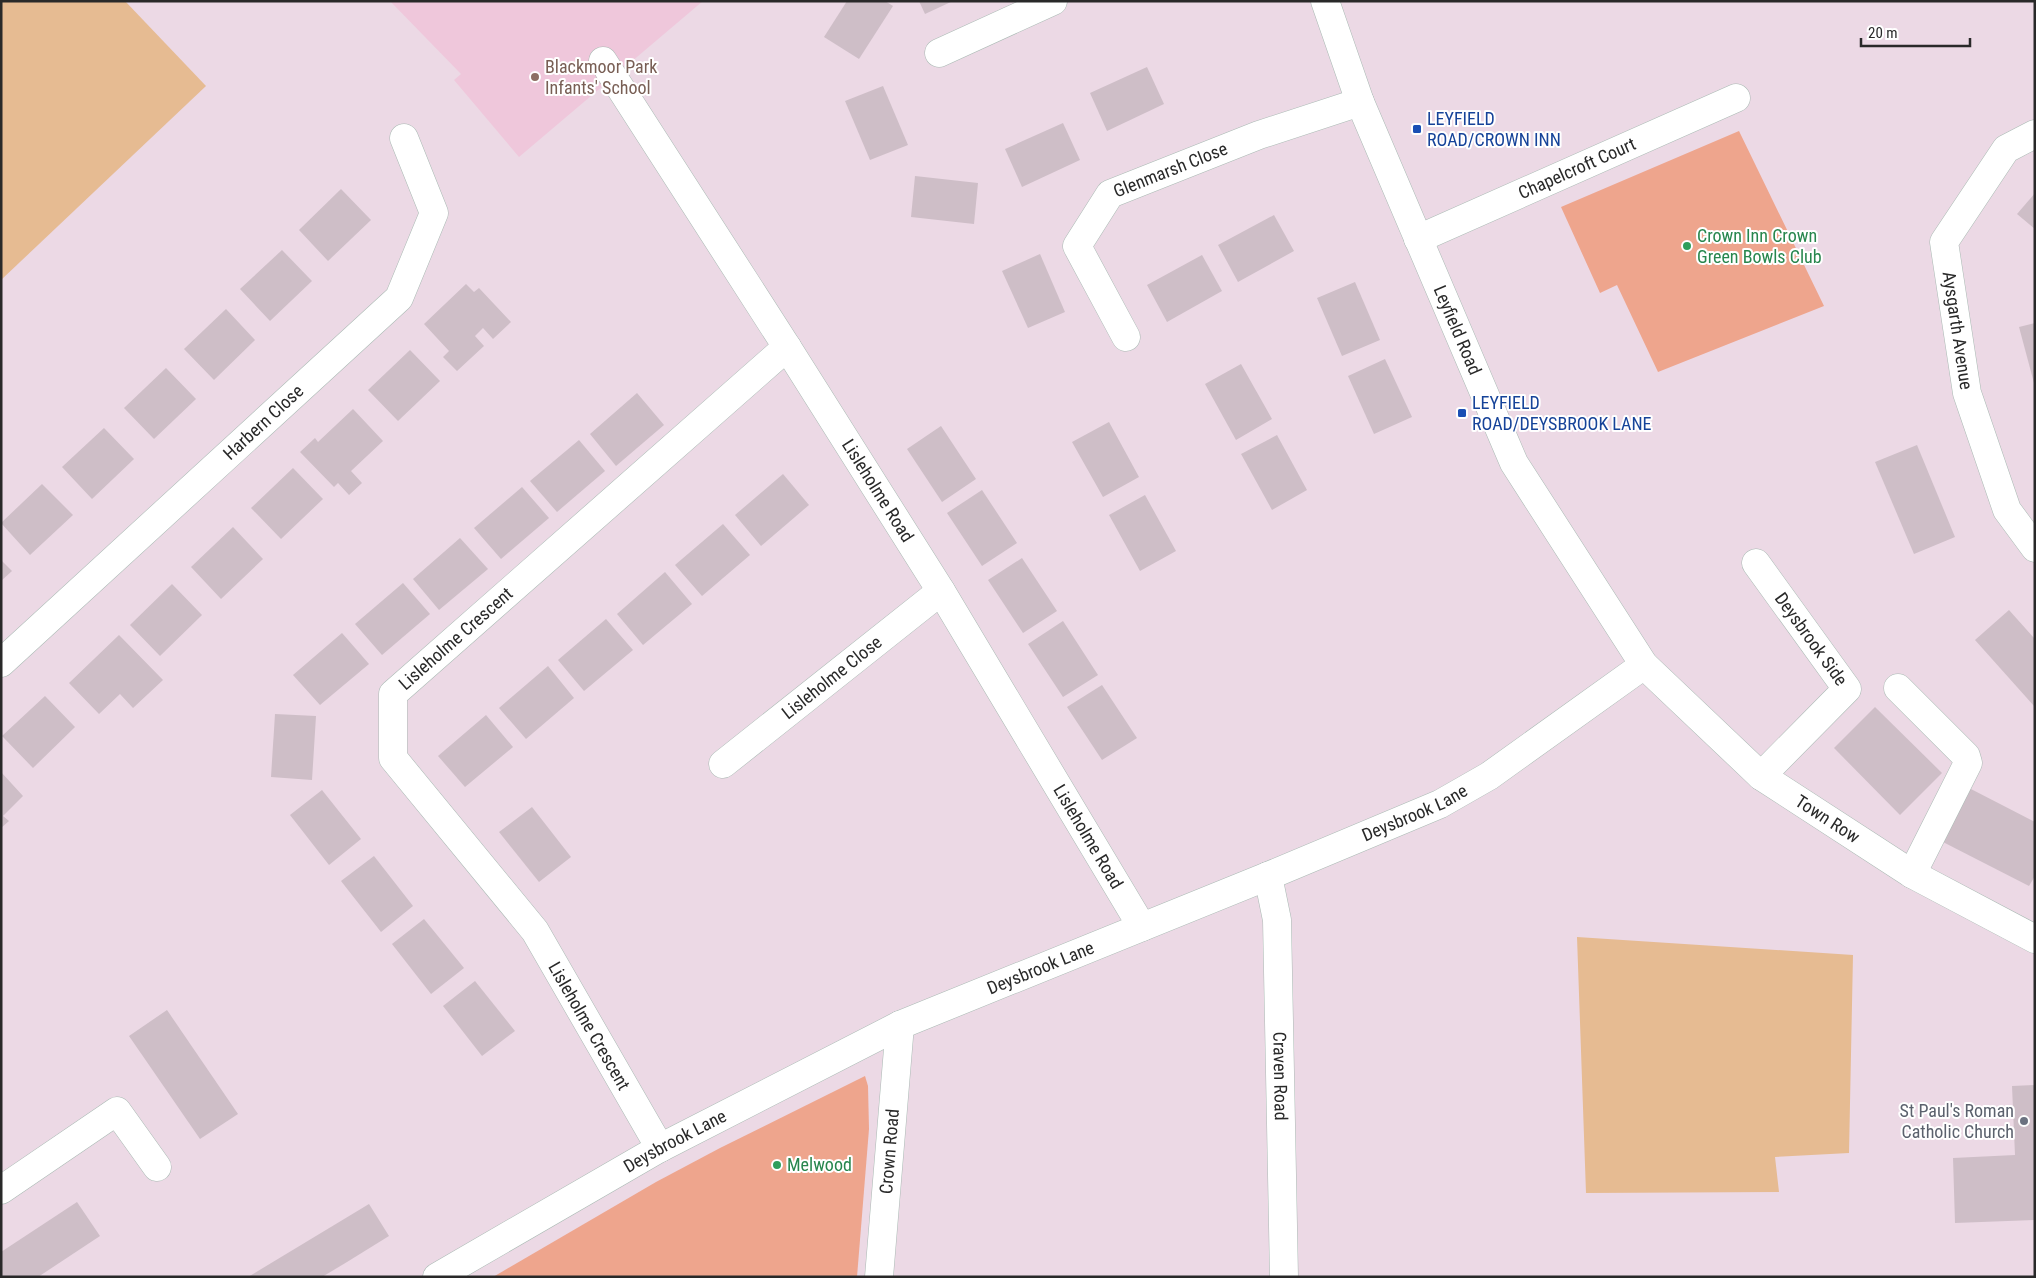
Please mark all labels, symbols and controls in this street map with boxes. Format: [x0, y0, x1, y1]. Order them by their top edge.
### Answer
scale bar [1861, 15, 1970, 47]
text: 20 m [1868, 24, 1898, 42]
place label: Blackmoor Park Infants' School [545, 56, 657, 98]
marker: Blackmoor Park Infants' School [529, 71, 541, 83]
place label: LEYFIELD ROAD/CROWN INN [1427, 108, 1561, 150]
marker: LEYFIELD ROAD/CROWN INN [1411, 123, 1423, 135]
street label: Chapelcroft Court [1515, 133, 1639, 203]
street label: Glenmarsh Close [1110, 138, 1230, 202]
place label: Crown Inn Crown Green Bowls Club [1697, 225, 1822, 267]
marker: Crown Inn Crown Green Bowls Club [1681, 240, 1693, 252]
street label: Aysgarth Avenue [1939, 270, 1977, 391]
street label: Leyfield Road [1430, 282, 1486, 378]
street label: Harbern Close [219, 380, 307, 464]
place label: LEYFIELD ROAD/DEYSBROOK LANE [1472, 392, 1652, 434]
marker: LEYFIELD ROAD/DEYSBROOK LANE [1456, 407, 1468, 419]
street label: Lisleholme Road [838, 435, 918, 546]
street label: Lisleholme Crescent [394, 583, 517, 694]
street label: Deysbrook Side [1771, 588, 1852, 690]
street label: Lisleholme Close [777, 631, 886, 723]
street label: Deysbrook Lane [1359, 780, 1471, 845]
street label: Lisleholme Road [1049, 781, 1128, 892]
street label: Town Row [1792, 790, 1864, 847]
street label: Deysbrook Lane [984, 937, 1097, 999]
street label: Lisleholme Crescent [544, 958, 635, 1094]
street label: Craven Road [1269, 1031, 1292, 1121]
place label: St Paul's Roman Catholic Church [1900, 1100, 2014, 1142]
street label: Deysbrook Lane [620, 1105, 730, 1177]
street label: Crown Road [875, 1108, 903, 1195]
marker: St Paul's Roman Catholic Church [2018, 1115, 2030, 1127]
place label: Melwood [787, 1154, 852, 1175]
marker: Melwood [771, 1159, 783, 1171]

